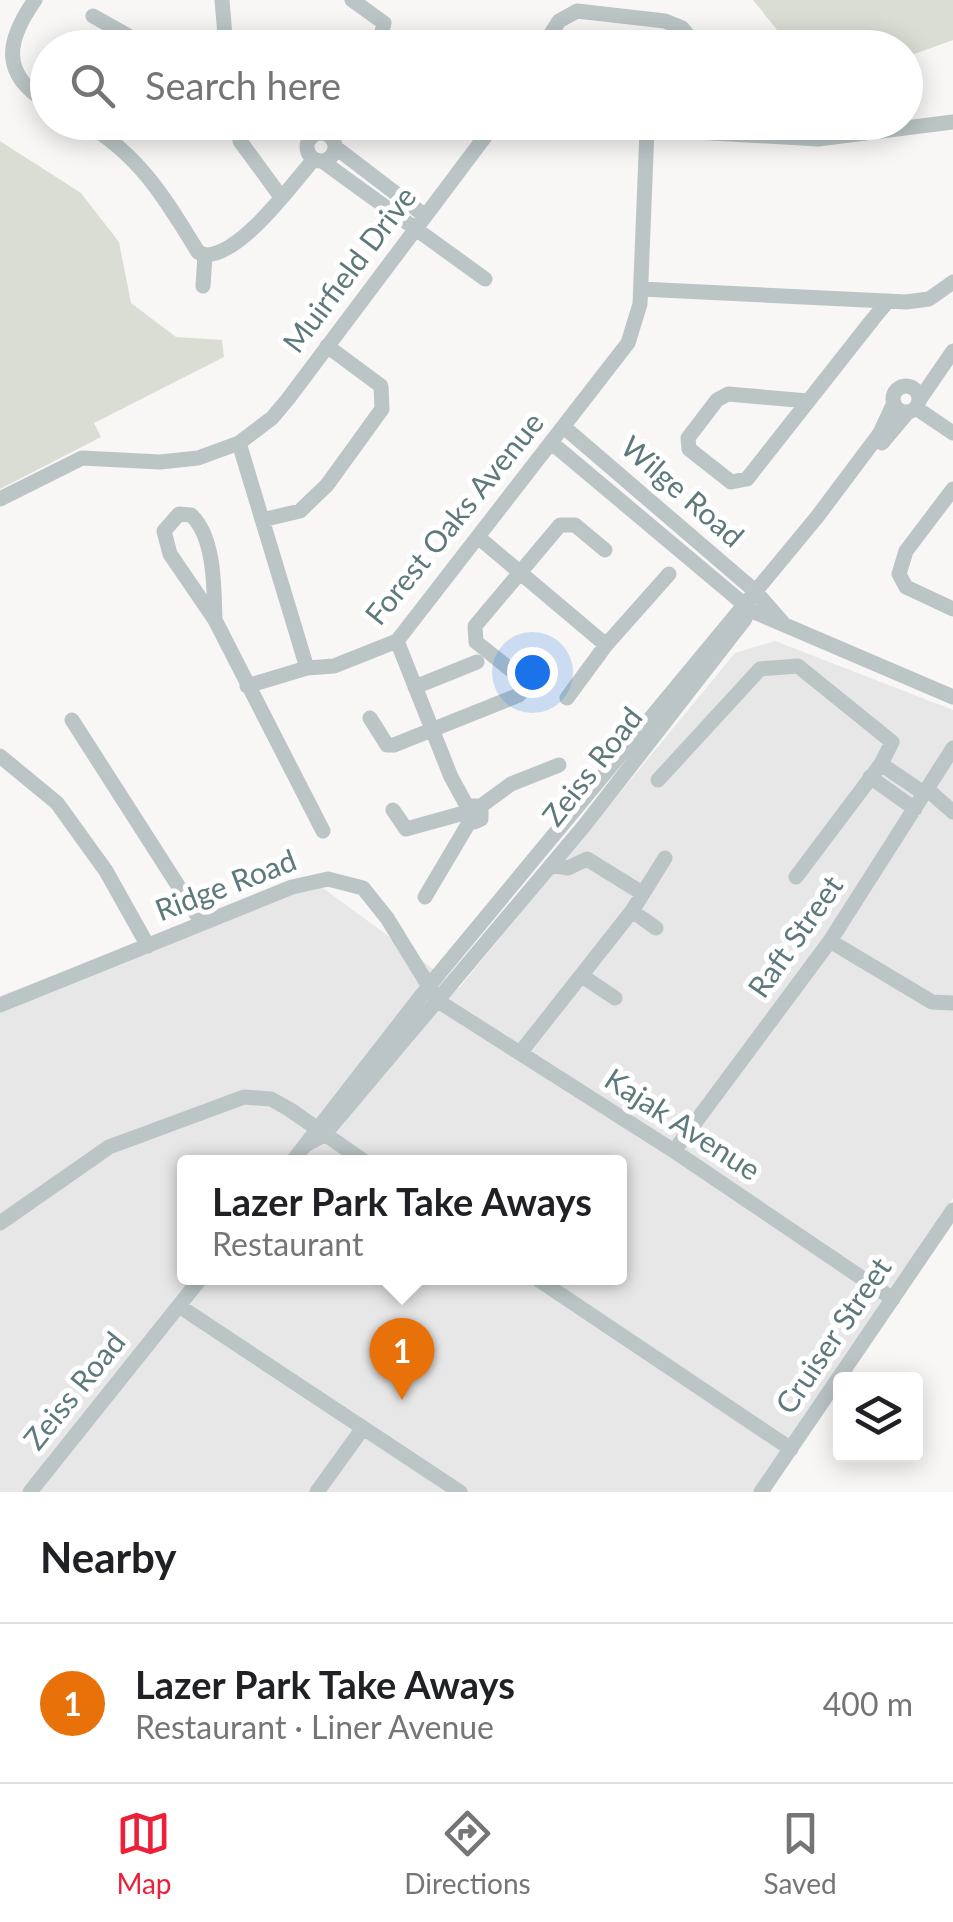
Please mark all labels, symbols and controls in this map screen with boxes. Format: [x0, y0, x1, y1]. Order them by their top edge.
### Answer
search box [30, 30, 923, 140]
icon: search [65, 58, 120, 113]
text: Search here [145, 62, 341, 108]
street label: Muirfield Drive [274, 179, 423, 359]
street label: Forest Oaks Avenue [357, 404, 550, 631]
street label: Wilge Road [615, 427, 752, 554]
your location [507, 647, 558, 698]
street label: Zeiss Road [534, 699, 649, 832]
street label: Ridge Road [150, 841, 301, 927]
street label: Raft Street [739, 868, 850, 1004]
street label: Kajak Avenue [599, 1060, 768, 1187]
popup [177, 1155, 627, 1285]
text: Lazer Park Take Aways [212, 1178, 592, 1224]
text: Restaurant [212, 1224, 363, 1263]
street label: Cruiser Street [767, 1250, 898, 1420]
pin: 1 [370, 1318, 434, 1400]
street label: Zeiss Road [15, 1324, 132, 1456]
map controls [833, 1372, 923, 1462]
button: layers [833, 1372, 923, 1462]
text: Nearby [40, 1532, 177, 1582]
text: Lazer Park Take Aways [135, 1661, 515, 1707]
text: 1 [63, 1684, 82, 1723]
text: 400 m [823, 1684, 913, 1723]
text: Restaurant · Liner Avenue [135, 1707, 494, 1746]
tab: Map [116, 1806, 172, 1900]
tab: Directions [404, 1806, 531, 1900]
tab: Saved [763, 1806, 837, 1900]

